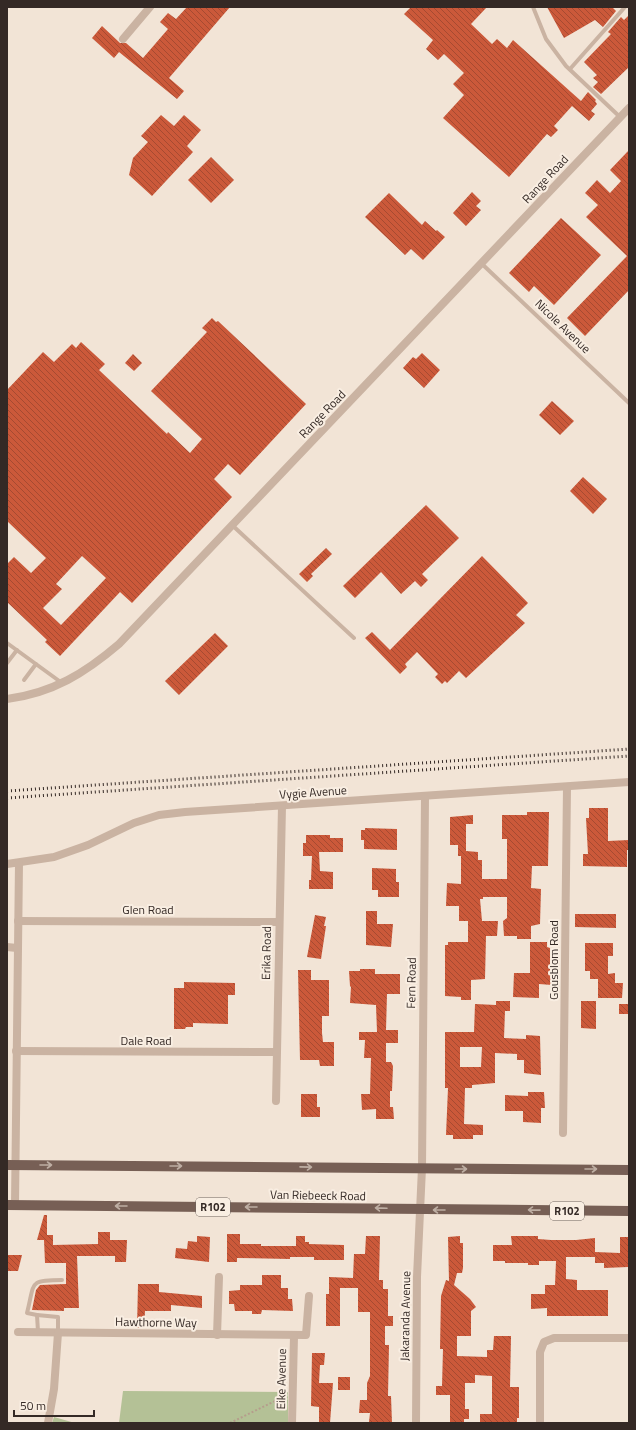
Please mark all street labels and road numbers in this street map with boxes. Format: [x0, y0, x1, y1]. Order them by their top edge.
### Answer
street label: Range Road [517, 150, 573, 208]
street label: Nicole Avenue [531, 294, 595, 358]
street label: Range Road [294, 386, 350, 442]
street label: Vygie Avenue [279, 780, 347, 804]
street label: Glen Road [122, 900, 174, 919]
street label: Gousblom Road [544, 920, 563, 1000]
street label: Erika Road [256, 926, 276, 980]
street label: Fern Road [401, 957, 421, 1009]
street label: Dale Road [120, 1031, 172, 1050]
street label: Van Riebeeck Road [270, 1185, 366, 1205]
road number: R102 [196, 1198, 230, 1216]
road number: R102 [550, 1202, 584, 1220]
street label: Jakaranda Avenue [395, 1271, 415, 1361]
street label: Hawthorne Way [115, 1312, 197, 1332]
street label: Eike Avenue [271, 1348, 291, 1410]

